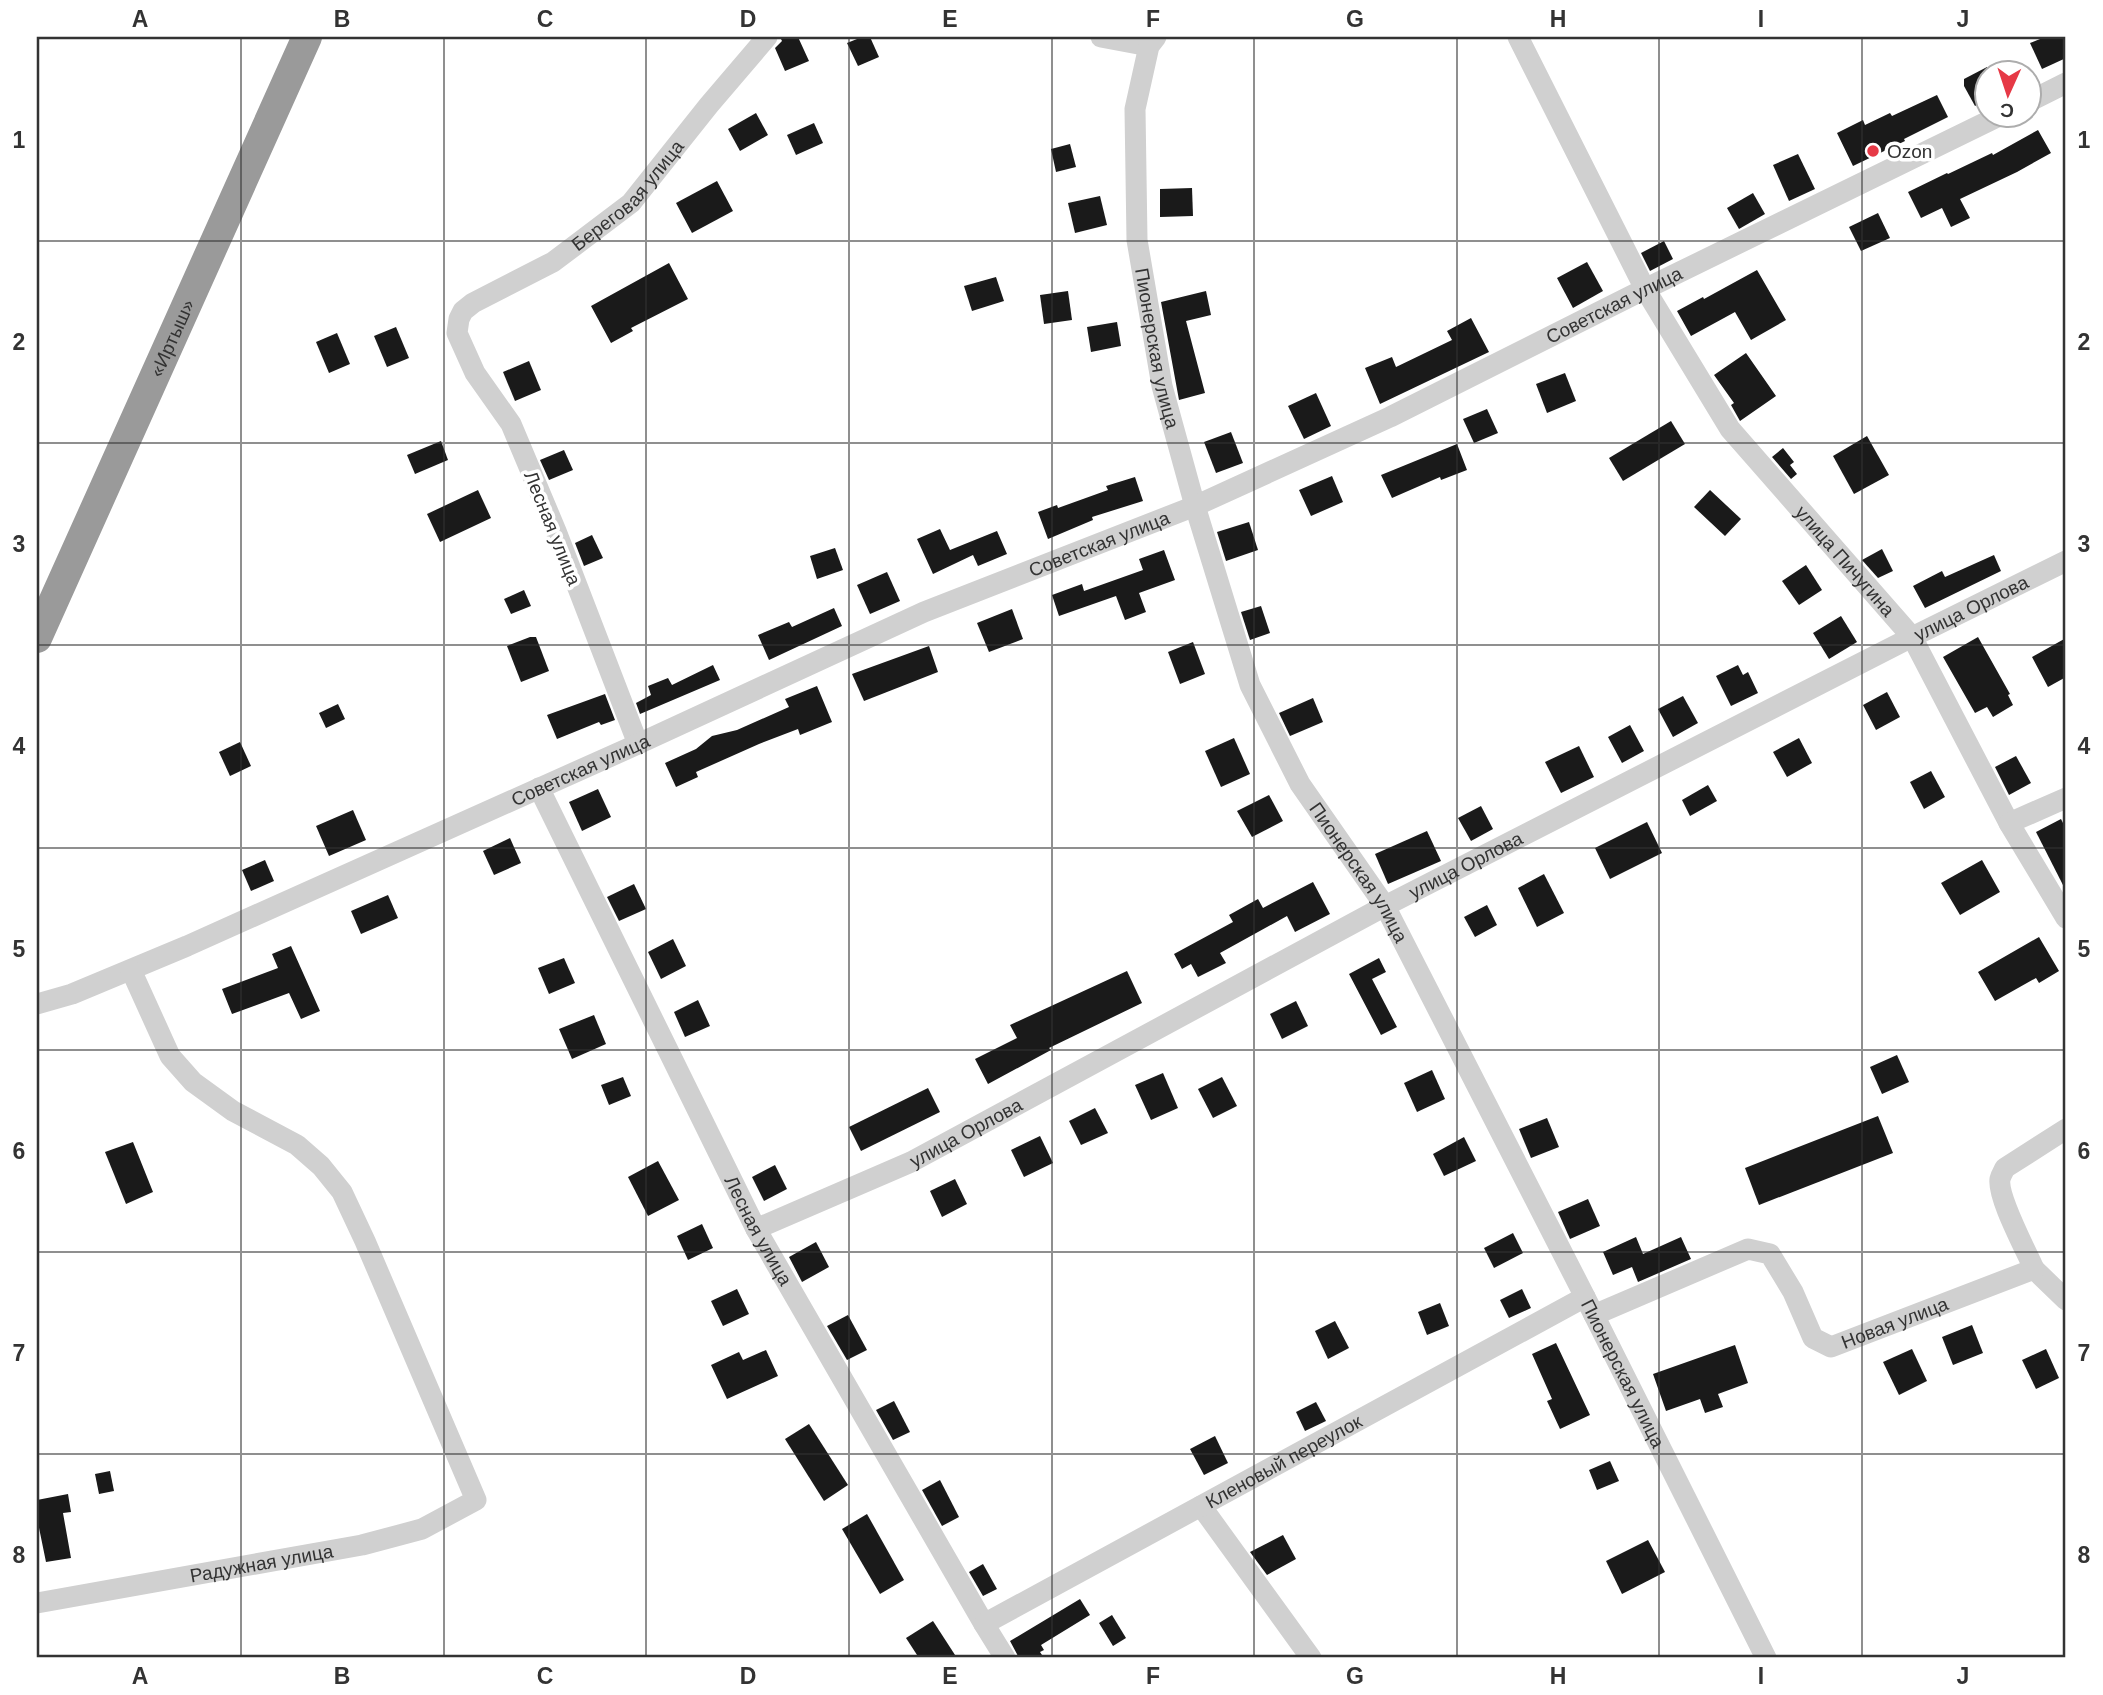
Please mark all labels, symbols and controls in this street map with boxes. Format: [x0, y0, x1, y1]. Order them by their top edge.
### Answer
text: A [132, 6, 148, 32]
text: B [334, 6, 350, 32]
text: C [537, 6, 553, 32]
text: D [740, 6, 756, 32]
text: E [942, 6, 958, 32]
text: F [1146, 6, 1160, 32]
text: G [1346, 6, 1364, 32]
text: H [1550, 6, 1566, 32]
text: I [1758, 6, 1764, 32]
text: J [1957, 6, 1969, 32]
north arrow [1974, 60, 2044, 130]
text: С [1999, 100, 2015, 121]
text: 1 [13, 127, 26, 153]
text: 1 [2078, 127, 2091, 153]
street label: Береговая улица [568, 136, 688, 255]
place label: Ozon [1887, 141, 1932, 162]
marker: Ozon [1865, 143, 1881, 159]
street label: Советская улица [1543, 262, 1686, 348]
street label: Пионерская улица [1131, 266, 1183, 431]
street label: «Иртыш» [146, 296, 199, 380]
text: 2 [13, 329, 25, 355]
text: 2 [2078, 329, 2090, 355]
street label: Лесная улица [520, 468, 585, 589]
street label: улица Пичугина [1791, 501, 1899, 621]
street label: Советская улица [1026, 507, 1173, 581]
text: 3 [13, 531, 25, 557]
text: 3 [2078, 531, 2090, 557]
street label: улица Орлова [1911, 571, 2032, 645]
street label: Советская улица [508, 730, 653, 810]
text: 4 [13, 733, 26, 759]
text: 4 [2078, 733, 2091, 759]
street label: Пионерская улица [1305, 799, 1412, 946]
street label: улица Орлова [1405, 827, 1526, 903]
text: 5 [13, 936, 26, 962]
text: 5 [2078, 936, 2091, 962]
street label: улица Орлова [906, 1094, 1026, 1172]
text: 6 [13, 1138, 25, 1164]
text: 6 [2078, 1138, 2090, 1164]
street label: Лесная улица [720, 1172, 796, 1290]
street label: Новая улица [1838, 1293, 1952, 1353]
street label: Пионерская улица [1577, 1296, 1669, 1452]
text: 7 [13, 1340, 25, 1366]
text: 7 [2078, 1340, 2090, 1366]
street label: Кленовый переулок [1202, 1410, 1366, 1512]
street label: Радужная улица [188, 1540, 335, 1587]
text: 8 [13, 1542, 26, 1568]
text: 8 [2078, 1542, 2091, 1568]
text: A [132, 1663, 148, 1689]
text: B [334, 1663, 350, 1689]
text: C [537, 1663, 553, 1689]
text: D [740, 1663, 756, 1689]
text: E [942, 1663, 958, 1689]
text: F [1146, 1663, 1160, 1689]
text: G [1346, 1663, 1364, 1689]
text: H [1550, 1663, 1566, 1689]
text: I [1758, 1663, 1764, 1689]
text: J [1957, 1663, 1969, 1689]

